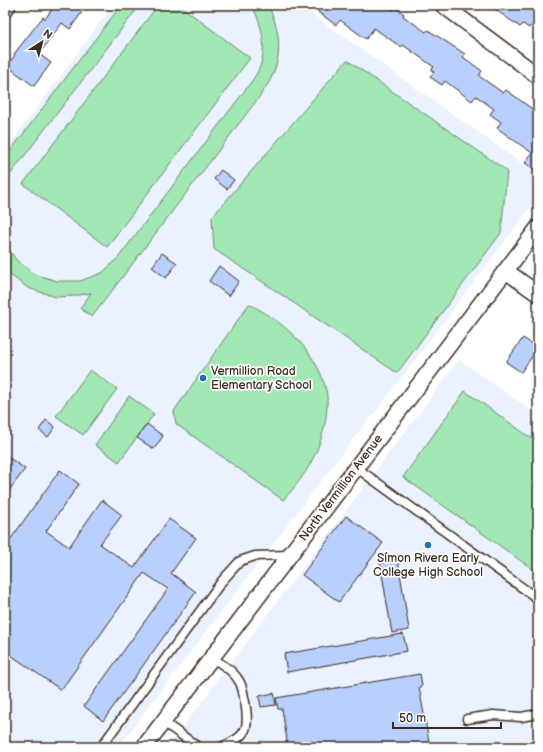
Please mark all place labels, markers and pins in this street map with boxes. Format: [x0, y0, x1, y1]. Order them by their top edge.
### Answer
place label: Vermillion Road Elementary School [211, 364, 312, 393]
marker: Vermillion Road Elementary School [198, 373, 208, 383]
marker: Símon Rivera Early College High School [423, 540, 433, 550]
place label: Símon Rivera Early College High School [373, 551, 483, 580]

